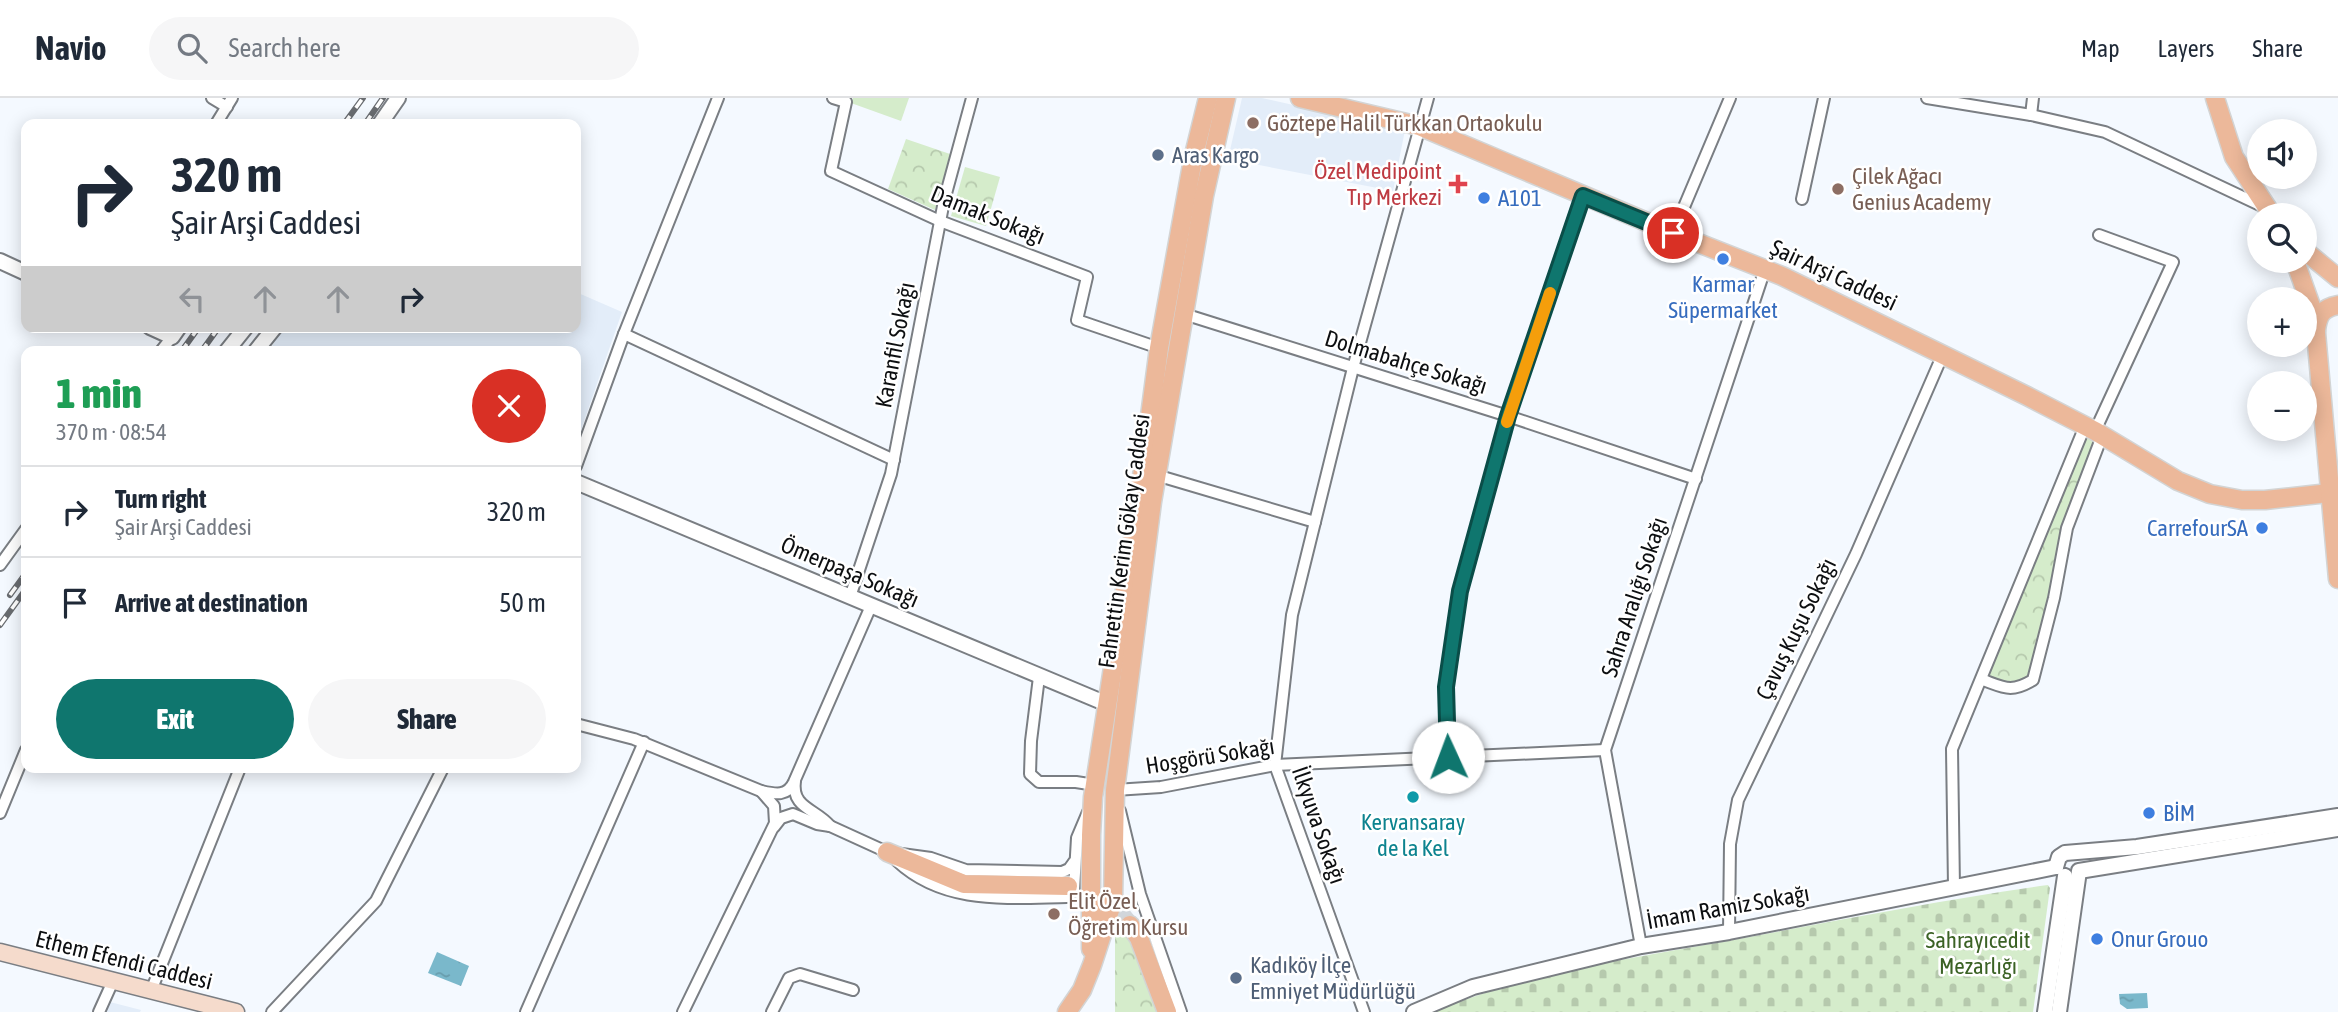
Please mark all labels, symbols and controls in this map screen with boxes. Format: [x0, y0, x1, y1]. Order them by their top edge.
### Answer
search box [149, 17, 639, 80]
text: Navio [35, 29, 107, 67]
icon: search [173, 29, 211, 67]
text: Search here [229, 33, 341, 63]
text: Map [2081, 35, 2120, 62]
text: Layers [2158, 35, 2214, 62]
text: Share [2252, 35, 2303, 62]
place label: Göztepe Halil Türkkan Ortaokulu [1267, 110, 1543, 136]
marker: Göztepe Halil Türkkan Ortaokulu [1245, 115, 1261, 131]
map controls [2247, 119, 2317, 441]
button: sound [2247, 119, 2317, 189]
place label: Aras Kargo [1172, 142, 1259, 168]
text: 320 m [171, 146, 282, 202]
icon: right [56, 147, 147, 238]
marker: Aras Kargo [1150, 147, 1166, 163]
place label: Özel Medipoint Tıp Merkezi [1314, 158, 1442, 210]
place label: Çilek Ağacı Genius Academy [1852, 163, 1991, 215]
marker: Özel Medipoint Tıp Merkezi [1448, 174, 1468, 194]
street label: Damak Sokağı [927, 180, 1049, 250]
marker: Çilek Ağacı Genius Academy [1830, 181, 1846, 197]
place label: A101 [1498, 185, 1542, 211]
marker: A101 [1476, 190, 1492, 206]
pin [1643, 203, 1703, 263]
button: search [2247, 203, 2317, 273]
text: Şair Arşi Caddesi [171, 204, 361, 241]
icon: arrive [1654, 214, 1692, 252]
street label: Şair Arşi Caddesi [1766, 234, 1902, 316]
marker: Karmar Süpermarket [1715, 251, 1731, 267]
place label: Karmar Süpermarket [1668, 271, 1778, 323]
icon: left [173, 280, 211, 318]
icon: ahead [246, 280, 284, 318]
icon: ahead [319, 280, 357, 318]
icon: right [392, 280, 430, 318]
street label: Karanfil Sokağı [870, 280, 920, 410]
button: + [2247, 287, 2317, 357]
street label: Dolmabahçe Sokağı [1322, 325, 1490, 399]
text: 1 min [56, 369, 142, 417]
button: close [472, 369, 546, 443]
button: − [2247, 371, 2317, 441]
street label: Fahrettin Kerim Gökay Caddesi [1093, 412, 1155, 670]
text: 370 m · 08:54 [56, 419, 167, 445]
text: Turn right [115, 484, 206, 514]
icon: right [56, 493, 94, 531]
text: 320 m [487, 497, 546, 527]
text: Şair Arşi Caddesi [115, 514, 252, 540]
street label: Sahra Aralığı Sokağı [1596, 514, 1672, 680]
place label: CarrefourSA [2147, 515, 2249, 541]
marker: CarrefourSA [2254, 520, 2270, 536]
street label: Ömerpaşa Sokağı [777, 531, 923, 613]
street label: Çavuş Kuşu Sokağı [1751, 554, 1841, 704]
icon: arrive [56, 584, 94, 622]
text: Arrive at destination [115, 588, 308, 618]
text: 50 m [499, 588, 546, 618]
button: Exit [56, 679, 294, 759]
button: Share [308, 679, 546, 759]
position arrow [1411, 720, 1485, 794]
street label: Hoşgörü Sokağı [1144, 733, 1276, 779]
street label: İlkyuva Sokağı [1287, 763, 1351, 887]
marker: Kervansaray de la Kel [1405, 789, 1421, 805]
place label: BİM [2163, 800, 2195, 826]
marker: BİM [2141, 805, 2157, 821]
place label: Kervansaray de la Kel [1361, 809, 1465, 861]
street label: İmam Ramiz Sokağı [1645, 880, 1811, 934]
place label: Elit Özel Öğretim Kursu [1068, 888, 1188, 940]
marker: Elit Özel Öğretim Kursu [1046, 906, 1062, 922]
street label: Ethem Efendi Caddesi [33, 925, 215, 995]
place label: Onur Grouo [2111, 926, 2208, 952]
park label: Sahrayıcedit Mezarlığı [1926, 927, 2030, 979]
marker: Onur Grouo [2089, 931, 2105, 947]
place label: Kadıköy İlçe Emniyet Müdürlüğü [1250, 952, 1416, 1004]
marker: Kadıköy İlçe Emniyet Müdürlüğü [1228, 970, 1244, 986]

